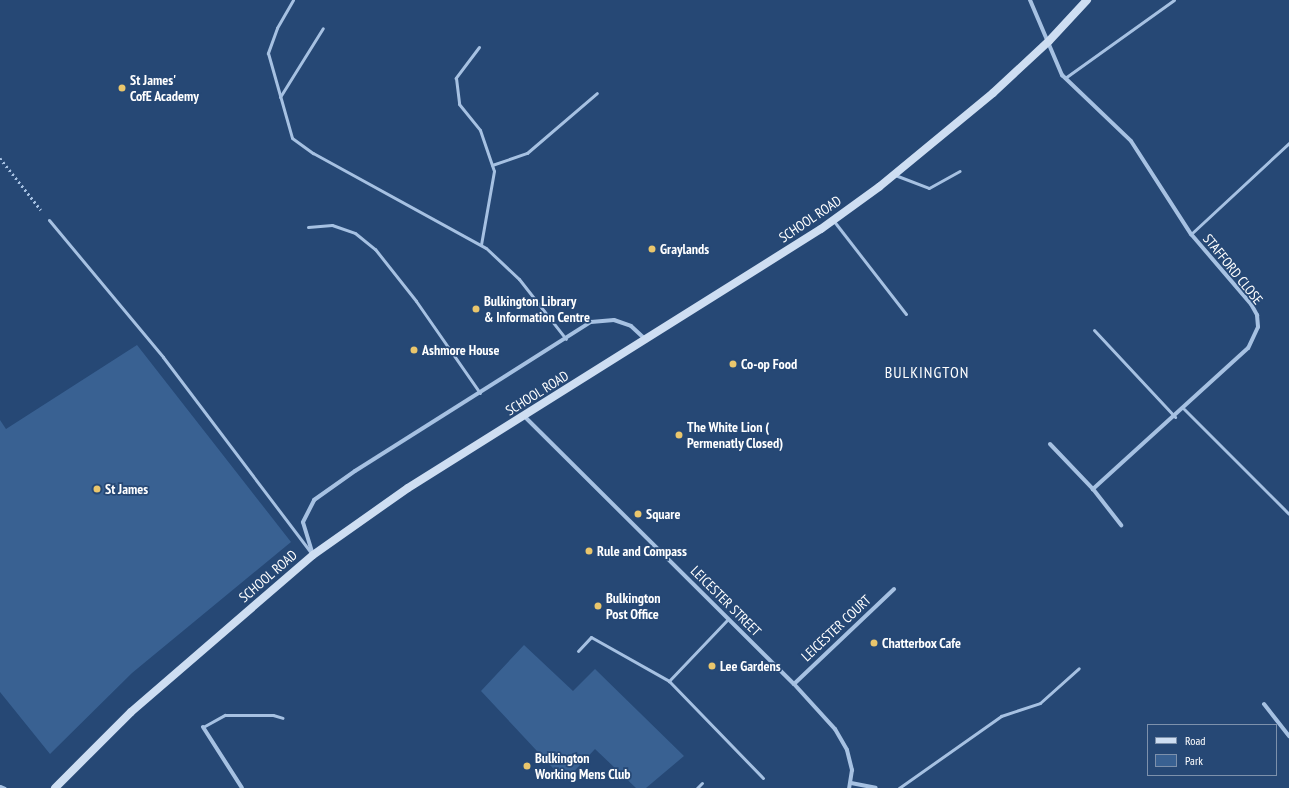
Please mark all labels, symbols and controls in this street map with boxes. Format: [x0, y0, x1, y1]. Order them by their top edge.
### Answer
place label: St James' CofE Academy [130, 72, 199, 104]
marker: St James' CofE Academy [117, 83, 127, 93]
street label: SCHOOL ROAD [776, 192, 844, 246]
street label: STAFFORD CLOSE [1200, 230, 1266, 308]
place label: Graylands [660, 241, 709, 257]
marker: Graylands [647, 244, 657, 254]
place label: Bulkington Library & Information Centre [484, 293, 590, 326]
marker: Bulkington Library & Information Centre [471, 304, 481, 314]
place label: Ashmore House [422, 342, 500, 358]
marker: Ashmore House [409, 345, 419, 355]
place label: Co-op Food [741, 356, 797, 372]
marker: Co-op Food [728, 359, 738, 369]
district label: BULKINGTON [885, 362, 969, 382]
street label: SCHOOL ROAD [502, 367, 572, 419]
place label: The White Lion ( Permenatly Closed) [687, 419, 784, 452]
marker: The White Lion ( Permenatly Closed) [674, 430, 684, 440]
place label: St James [105, 481, 148, 497]
marker: St James [92, 484, 102, 494]
place label: Square [646, 506, 680, 522]
marker: Square [633, 509, 643, 519]
place label: Rule and Compass [597, 543, 687, 559]
street label: SCHOOL ROAD [235, 546, 301, 606]
marker: Rule and Compass [584, 546, 594, 556]
street label: LEICESTER STREET [687, 562, 765, 640]
place label: Bulkington Post Office [606, 590, 661, 622]
street label: LEICESTER COURT [798, 592, 874, 664]
marker: Bulkington Post Office [593, 601, 603, 611]
place label: Chatterbox Cafe [882, 635, 962, 651]
marker: Chatterbox Cafe [869, 638, 879, 648]
place label: Lee Gardens [720, 658, 781, 674]
marker: Lee Gardens [707, 661, 717, 671]
legend [1147, 724, 1277, 776]
text: Road [1185, 733, 1205, 748]
place label: Bulkington Working Mens Club [535, 750, 631, 782]
text: Park [1185, 753, 1203, 768]
marker: Bulkington Working Mens Club [522, 761, 532, 771]

